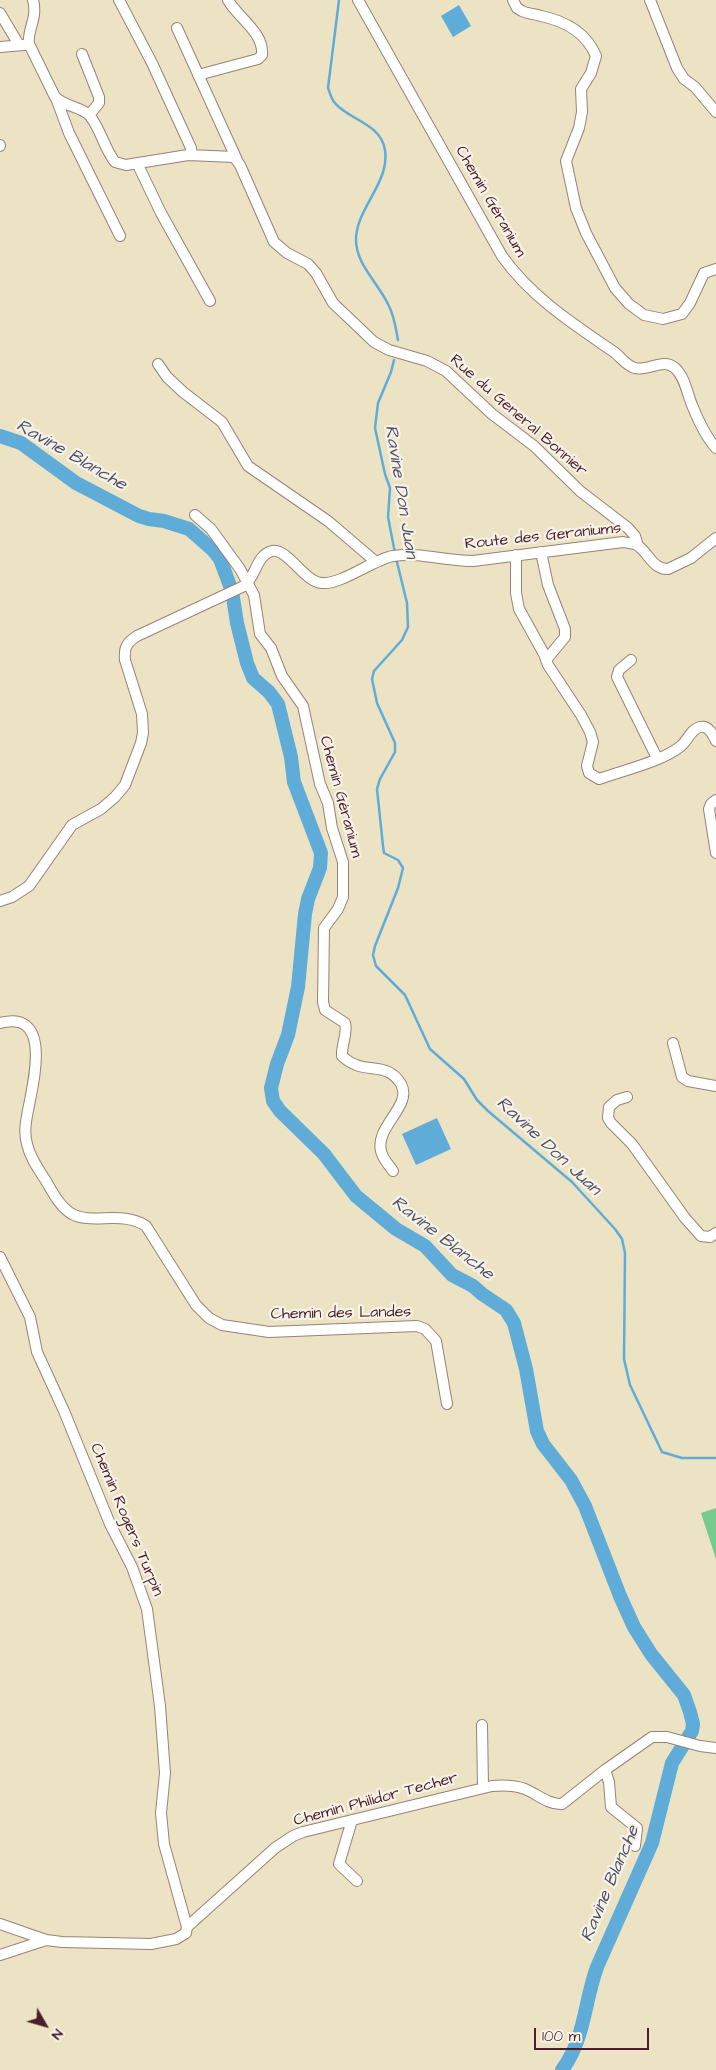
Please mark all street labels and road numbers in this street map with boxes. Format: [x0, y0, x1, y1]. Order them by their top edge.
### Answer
street label: Chemin Géranium [450, 143, 530, 261]
street label: Rue du General Bonnier [445, 351, 591, 481]
street label: Route des Geraniums [464, 519, 622, 555]
street label: Chemin Géranium [315, 734, 365, 860]
street label: Chemin des Landes [271, 1303, 411, 1325]
street label: Chemin Rogers Turpin [85, 1441, 167, 1599]
street label: Chemin Philidor Techer [292, 1769, 460, 1831]

